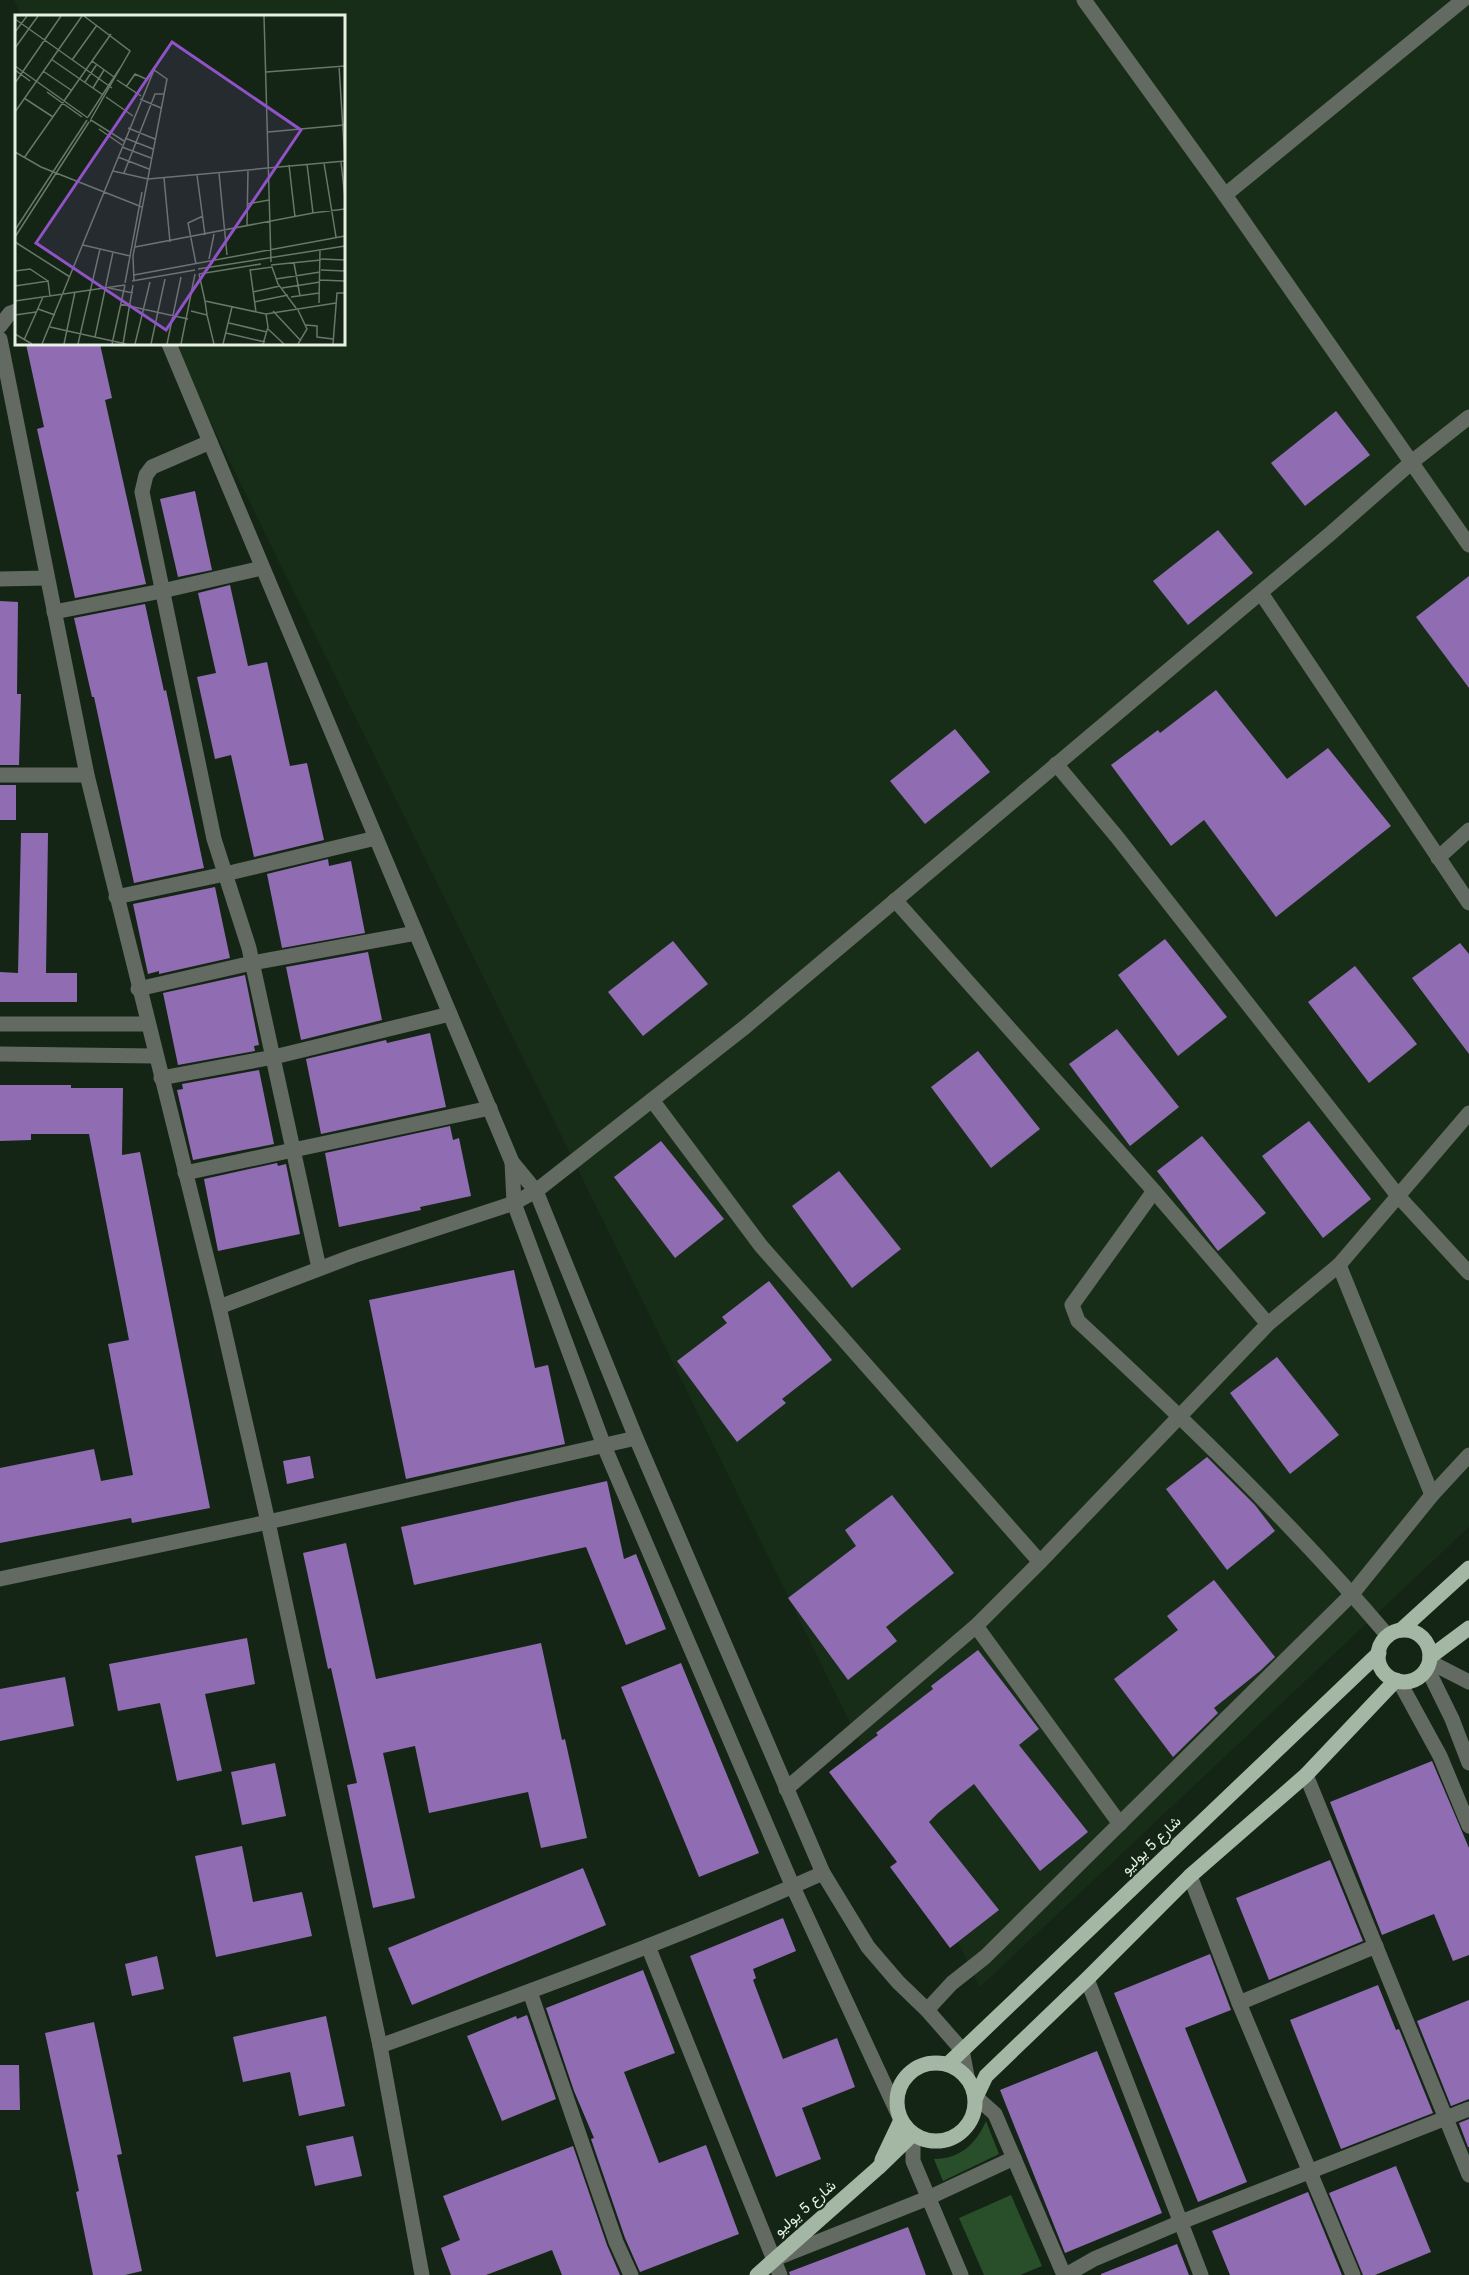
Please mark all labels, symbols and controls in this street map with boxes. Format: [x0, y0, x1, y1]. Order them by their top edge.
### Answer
inset map [15, 15, 345, 345]
street label: شارع 5 يوليو [1117, 1811, 1188, 1881]
street label: شارع 5 يوليو [770, 2175, 842, 2243]

